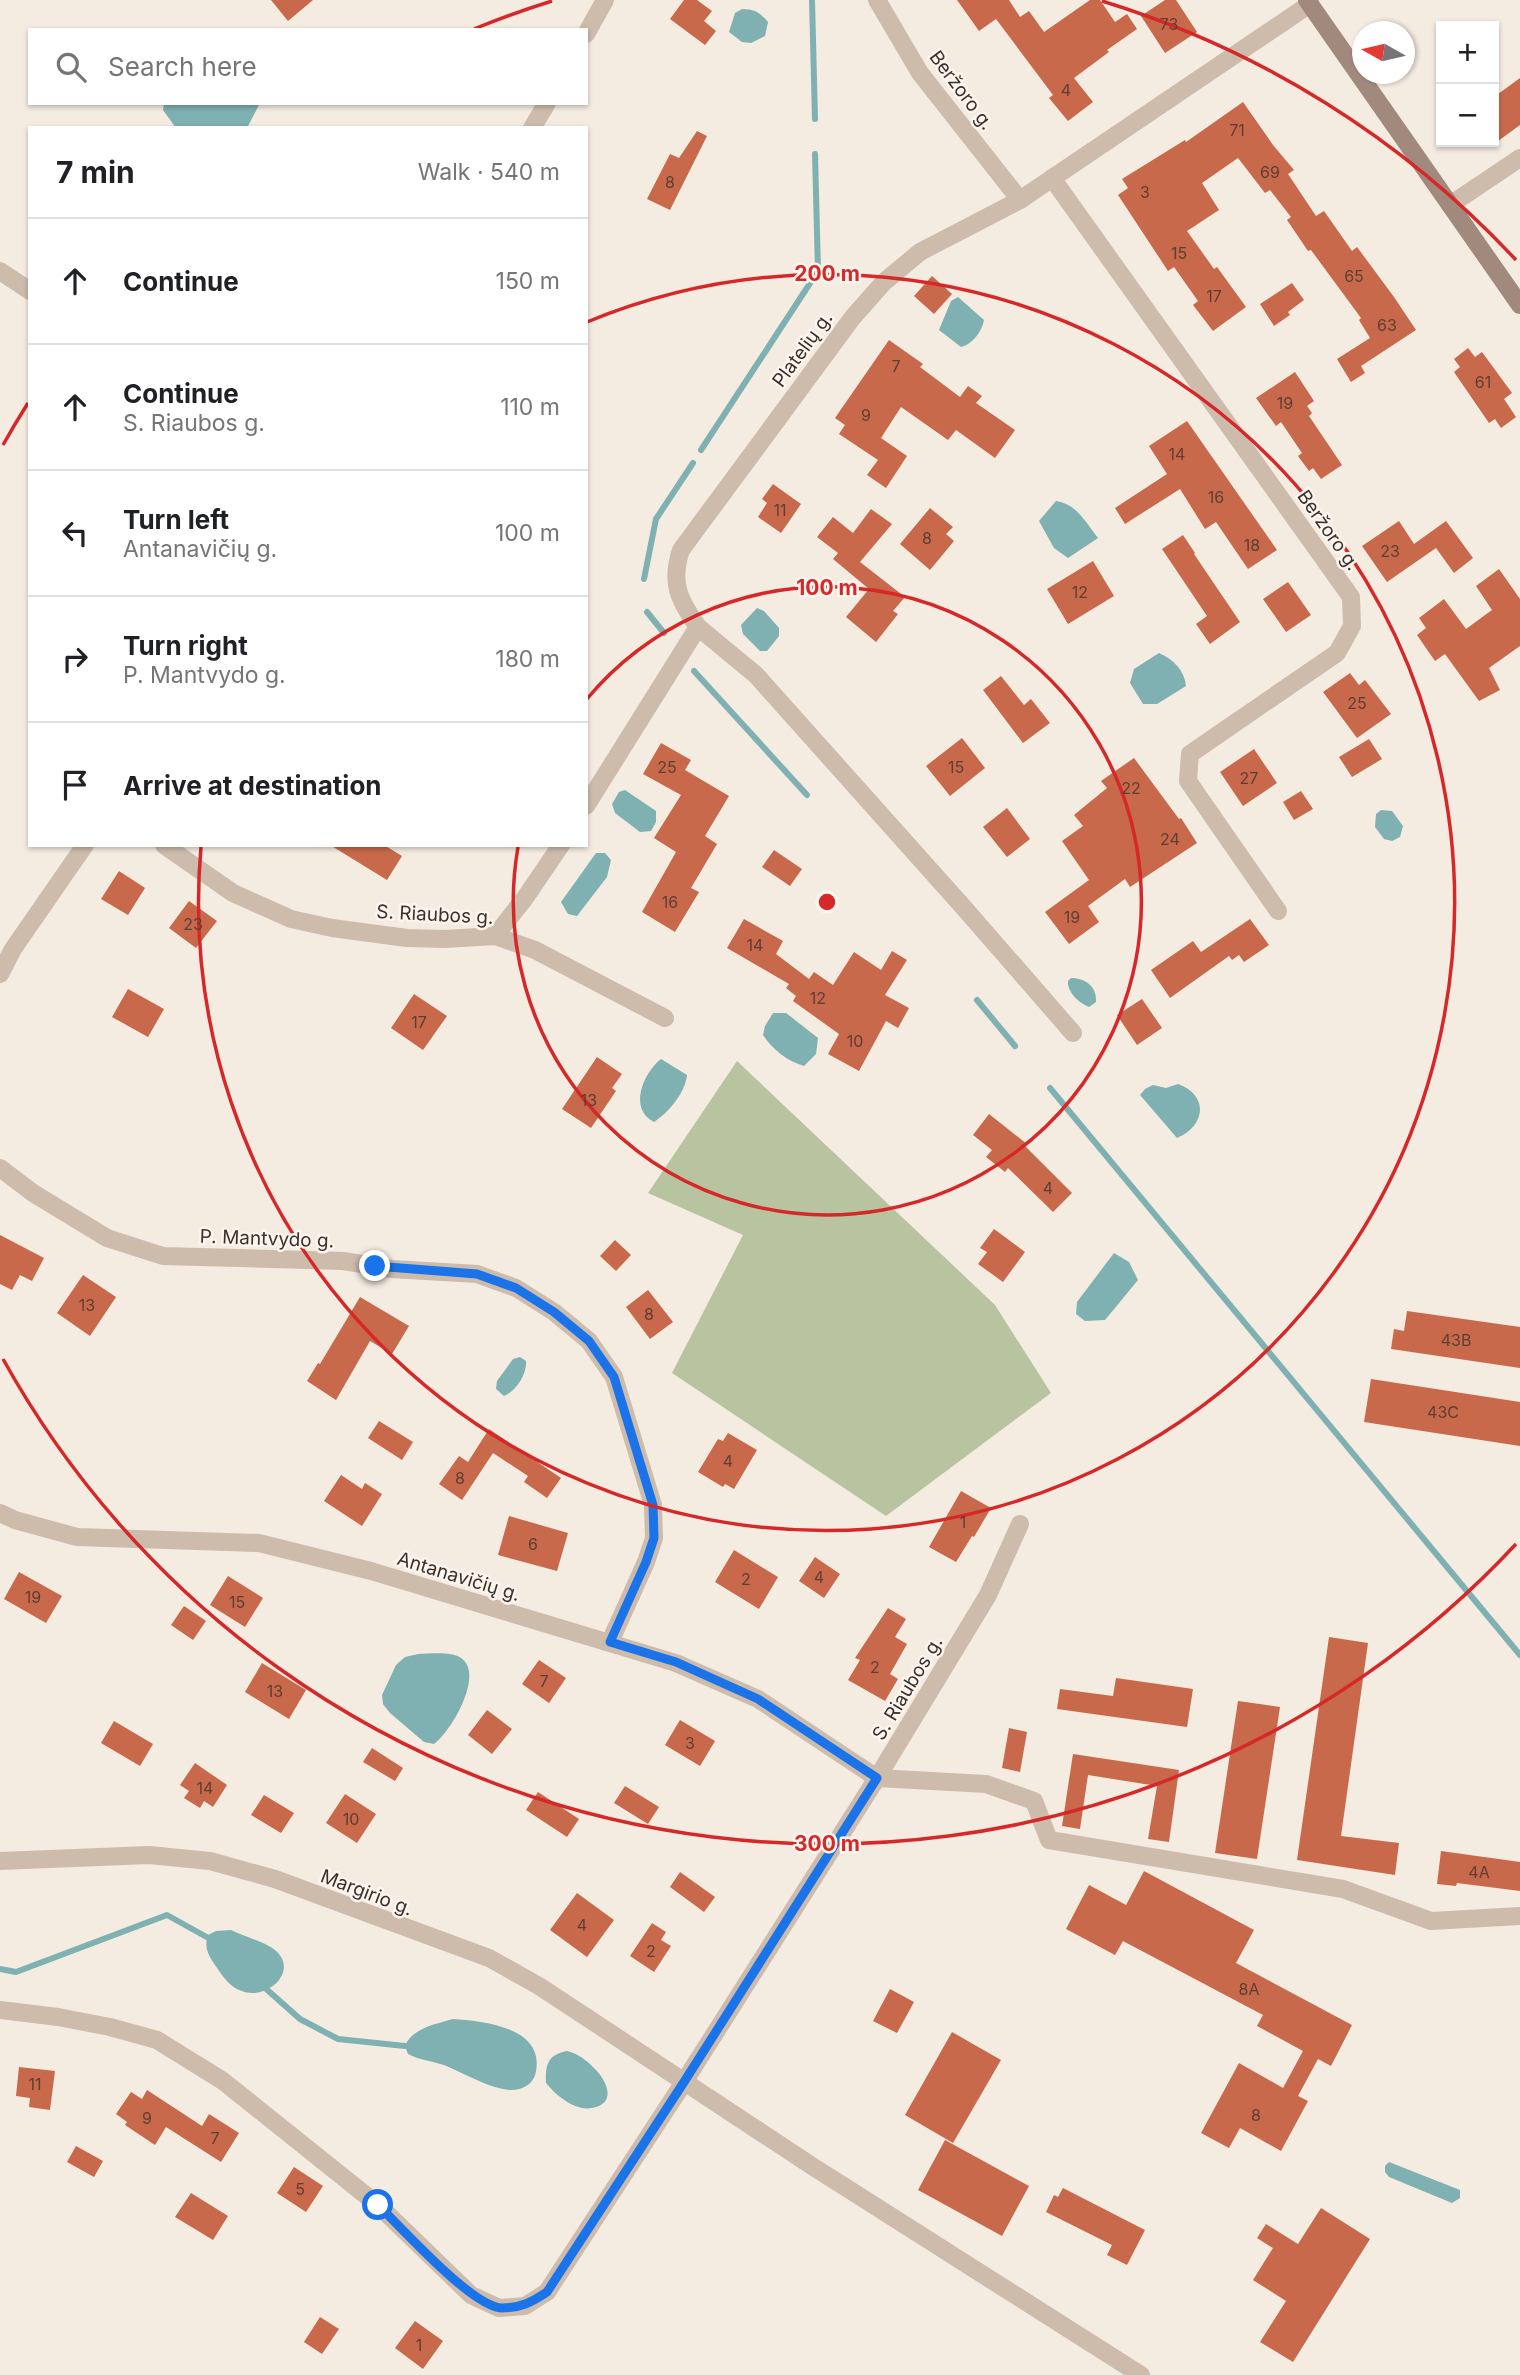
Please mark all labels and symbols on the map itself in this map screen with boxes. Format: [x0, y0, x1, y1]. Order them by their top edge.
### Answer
house number: 73 [1160, 14, 1178, 34]
north arrow [1352, 21, 1415, 84]
street label: Beržoro g. [924, 46, 999, 134]
house number: 4 [1061, 80, 1071, 100]
house number: 71 [1229, 120, 1245, 140]
house number: 69 [1260, 162, 1280, 182]
house number: 8 [665, 172, 675, 192]
house number: 3 [1140, 182, 1150, 202]
house number: 15 [1171, 243, 1187, 263]
text: 200 m [794, 261, 860, 286]
house number: 65 [1344, 266, 1364, 286]
house number: 17 [1206, 286, 1222, 306]
street label: Platelių g. [767, 307, 837, 391]
house number: 63 [1377, 315, 1397, 335]
house number: 7 [891, 356, 901, 376]
house number: 61 [1475, 372, 1491, 392]
house number: 19 [1277, 393, 1293, 413]
house number: 9 [861, 405, 871, 425]
house number: 14 [1169, 444, 1185, 464]
street label: Beržoro g. [1293, 486, 1365, 575]
house number: 16 [1208, 487, 1224, 507]
house number: 11 [773, 500, 787, 520]
house number: 8 [922, 528, 932, 548]
house number: 18 [1244, 535, 1260, 555]
house number: 23 [1380, 541, 1400, 561]
text: 100 m [796, 575, 858, 600]
house number: 12 [1072, 582, 1088, 602]
house number: 25 [1347, 693, 1367, 713]
house number: 25 [657, 757, 677, 777]
house number: 15 [948, 757, 964, 777]
house number: 27 [1240, 768, 1258, 788]
house number: 22 [1121, 778, 1141, 798]
house number: 24 [1160, 829, 1180, 849]
centre of rings [815, 890, 839, 914]
house number: 16 [662, 892, 678, 912]
street label: S. Riaubos g. [376, 900, 494, 929]
house number: 19 [1064, 907, 1080, 927]
house number: 23 [183, 914, 203, 934]
house number: 14 [747, 935, 763, 955]
house number: 12 [810, 988, 826, 1008]
house number: 17 [411, 1012, 427, 1032]
house number: 10 [847, 1031, 863, 1051]
house number: 13 [581, 1090, 597, 1110]
house number: 4 [1043, 1178, 1053, 1198]
street label: P. Mantvydo g. [199, 1225, 335, 1252]
route end [359, 1250, 390, 1281]
house number: 13 [79, 1295, 95, 1315]
house number: 8 [644, 1304, 654, 1324]
house number: 43B [1441, 1330, 1471, 1350]
house number: 43C [1427, 1402, 1459, 1422]
house number: 4 [723, 1451, 733, 1471]
house number: 8 [455, 1468, 465, 1488]
house number: 1 [960, 1512, 966, 1532]
house number: 6 [528, 1534, 538, 1554]
street label: Antanavičių g. [395, 1547, 523, 1606]
house number: 4 [814, 1567, 824, 1587]
house number: 2 [741, 1569, 751, 1589]
house number: 19 [25, 1587, 41, 1607]
house number: 15 [229, 1592, 245, 1612]
street label: S. Riaubos g. [867, 1632, 947, 1744]
house number: 2 [870, 1657, 880, 1677]
house number: 7 [539, 1671, 549, 1691]
house number: 13 [267, 1681, 283, 1701]
house number: 3 [685, 1733, 695, 1753]
house number: 14 [197, 1778, 213, 1798]
house number: 10 [343, 1809, 359, 1829]
text: 300 m [794, 1831, 860, 1856]
house number: 4A [1468, 1862, 1490, 1882]
street label: Margirio g. [317, 1864, 416, 1921]
house number: 4 [577, 1915, 587, 1935]
house number: 2 [646, 1941, 656, 1961]
house number: 8A [1239, 1979, 1259, 1999]
house number: 11 [28, 2074, 42, 2094]
house number: 8 [1251, 2105, 1261, 2125]
house number: 9 [142, 2108, 152, 2128]
house number: 7 [210, 2128, 220, 2148]
house number: 5 [295, 2179, 305, 2199]
route start [362, 2189, 393, 2220]
house number: 1 [416, 2335, 422, 2355]

